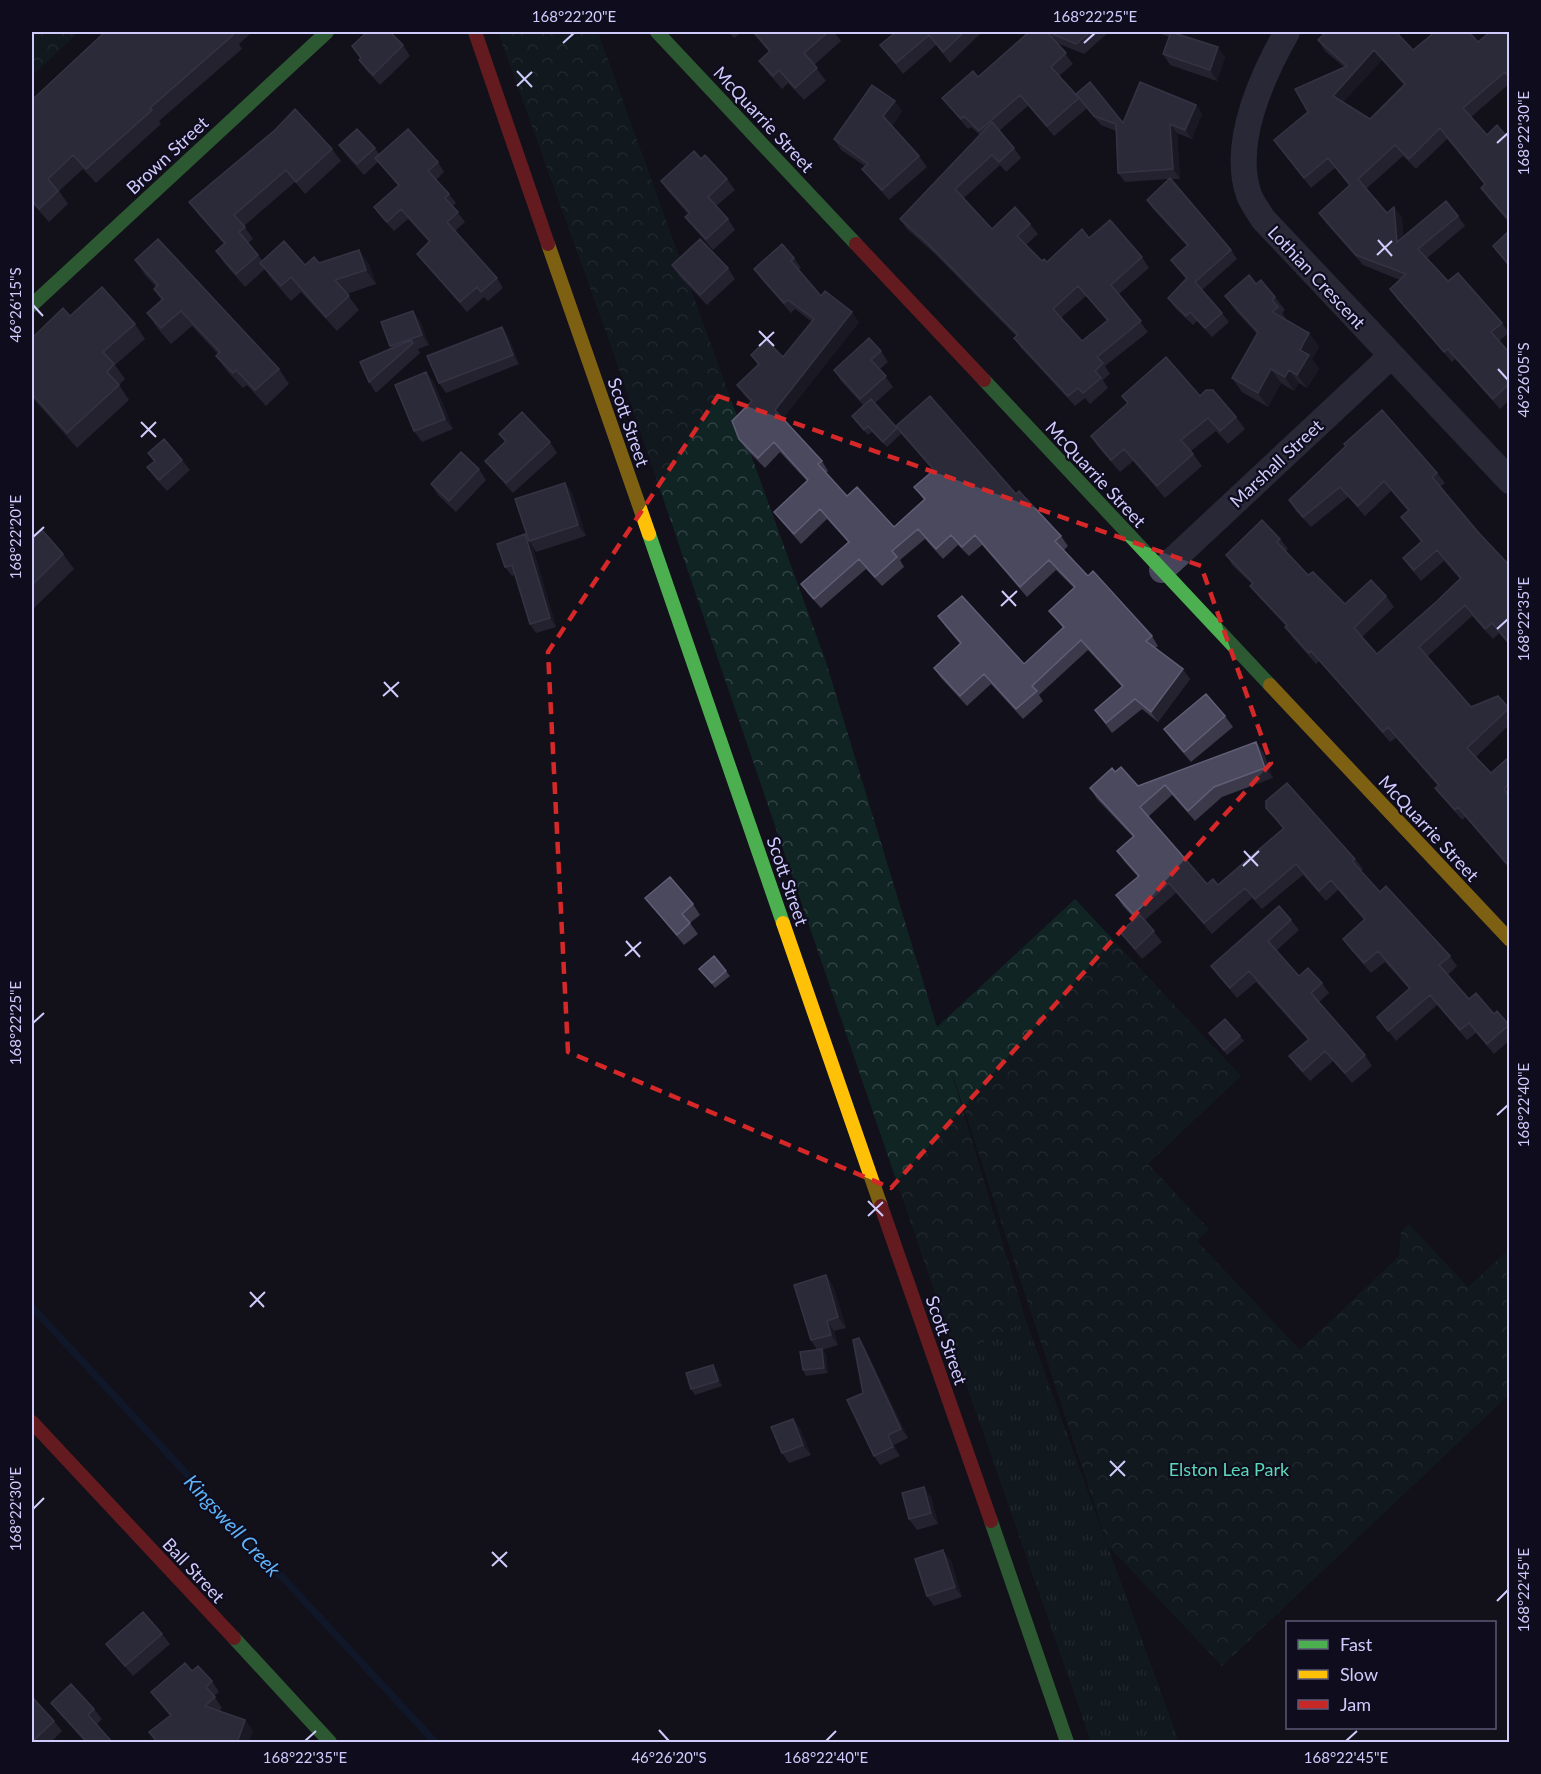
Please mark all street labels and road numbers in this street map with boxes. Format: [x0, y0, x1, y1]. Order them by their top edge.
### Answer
street label: McQuarrie Street [709, 61, 819, 177]
street label: Brown Street [122, 111, 213, 198]
street label: Lothian Crescent [1264, 221, 1371, 333]
street label: Scott Street [604, 375, 655, 470]
street label: Marshall Street [1225, 414, 1327, 512]
street label: McQuarrie Street [1041, 416, 1151, 532]
street label: McQuarrie Street [1374, 770, 1484, 886]
street label: Scott Street [763, 834, 814, 929]
street label: Scott Street [922, 1293, 973, 1388]
street label: Ball Street [158, 1533, 230, 1607]

